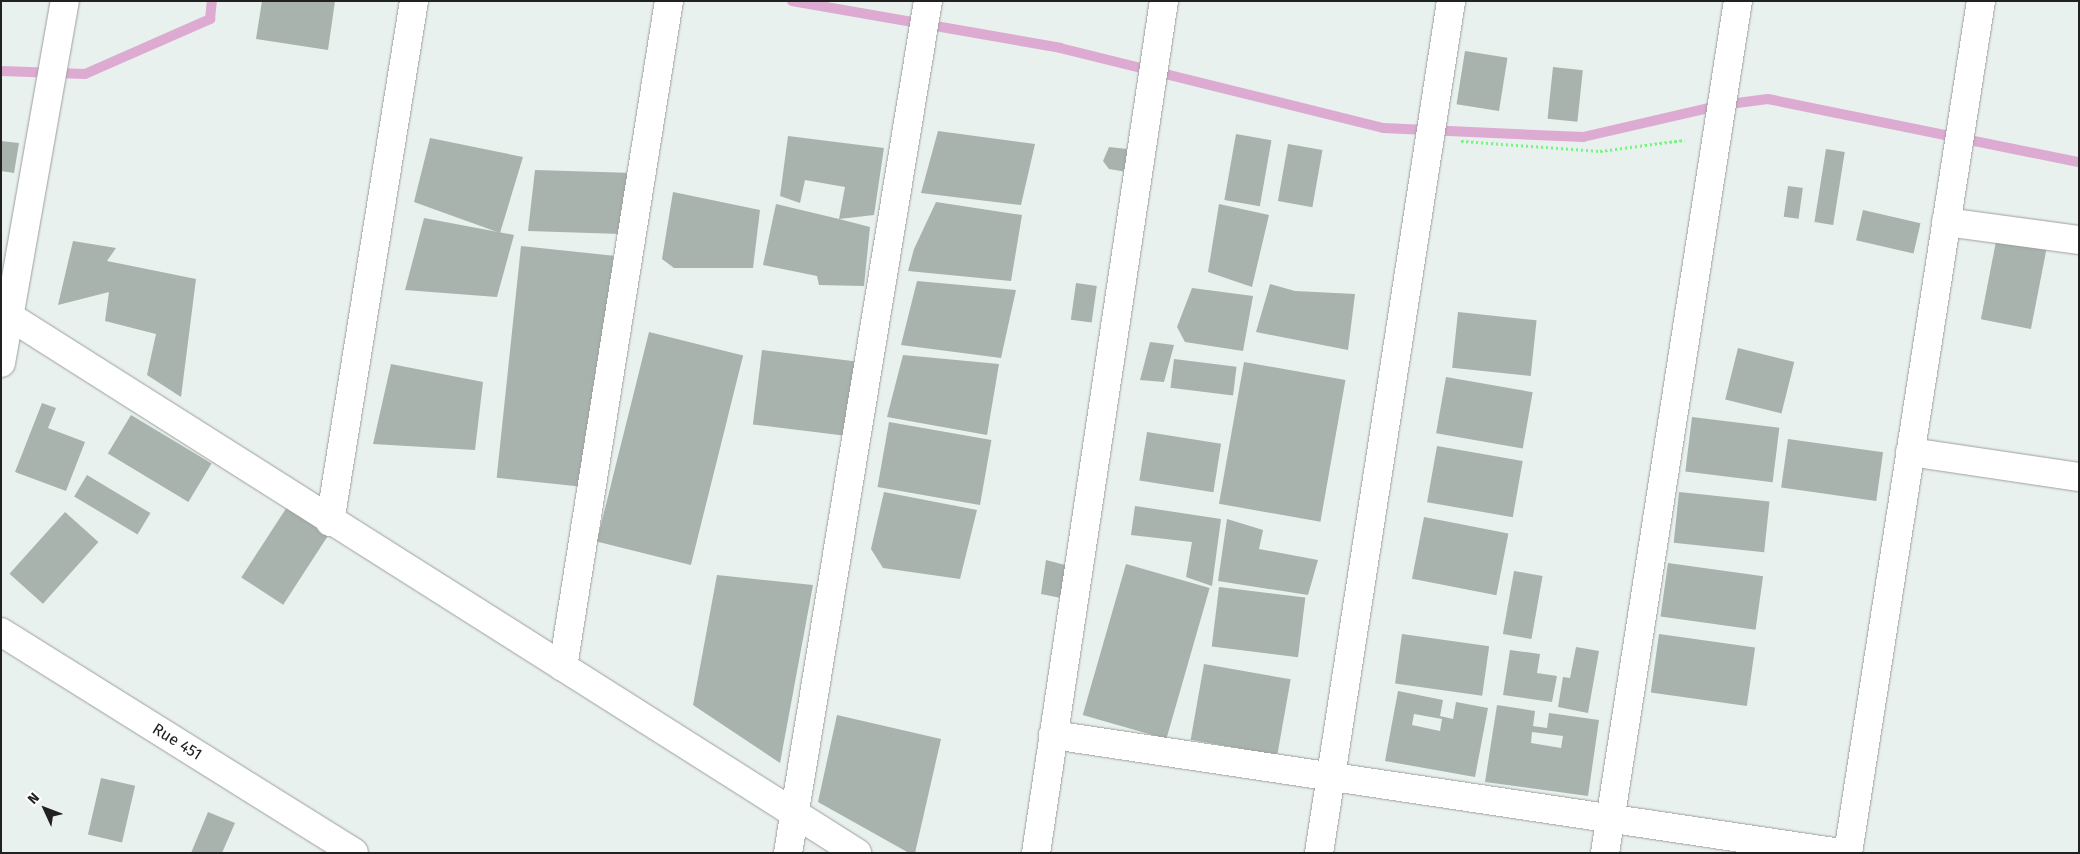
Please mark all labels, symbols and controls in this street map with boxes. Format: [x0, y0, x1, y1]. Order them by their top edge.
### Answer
street label: Rue 451 [149, 719, 205, 765]
north arrow [20, 784, 70, 834]
text: N [24, 789, 43, 808]

